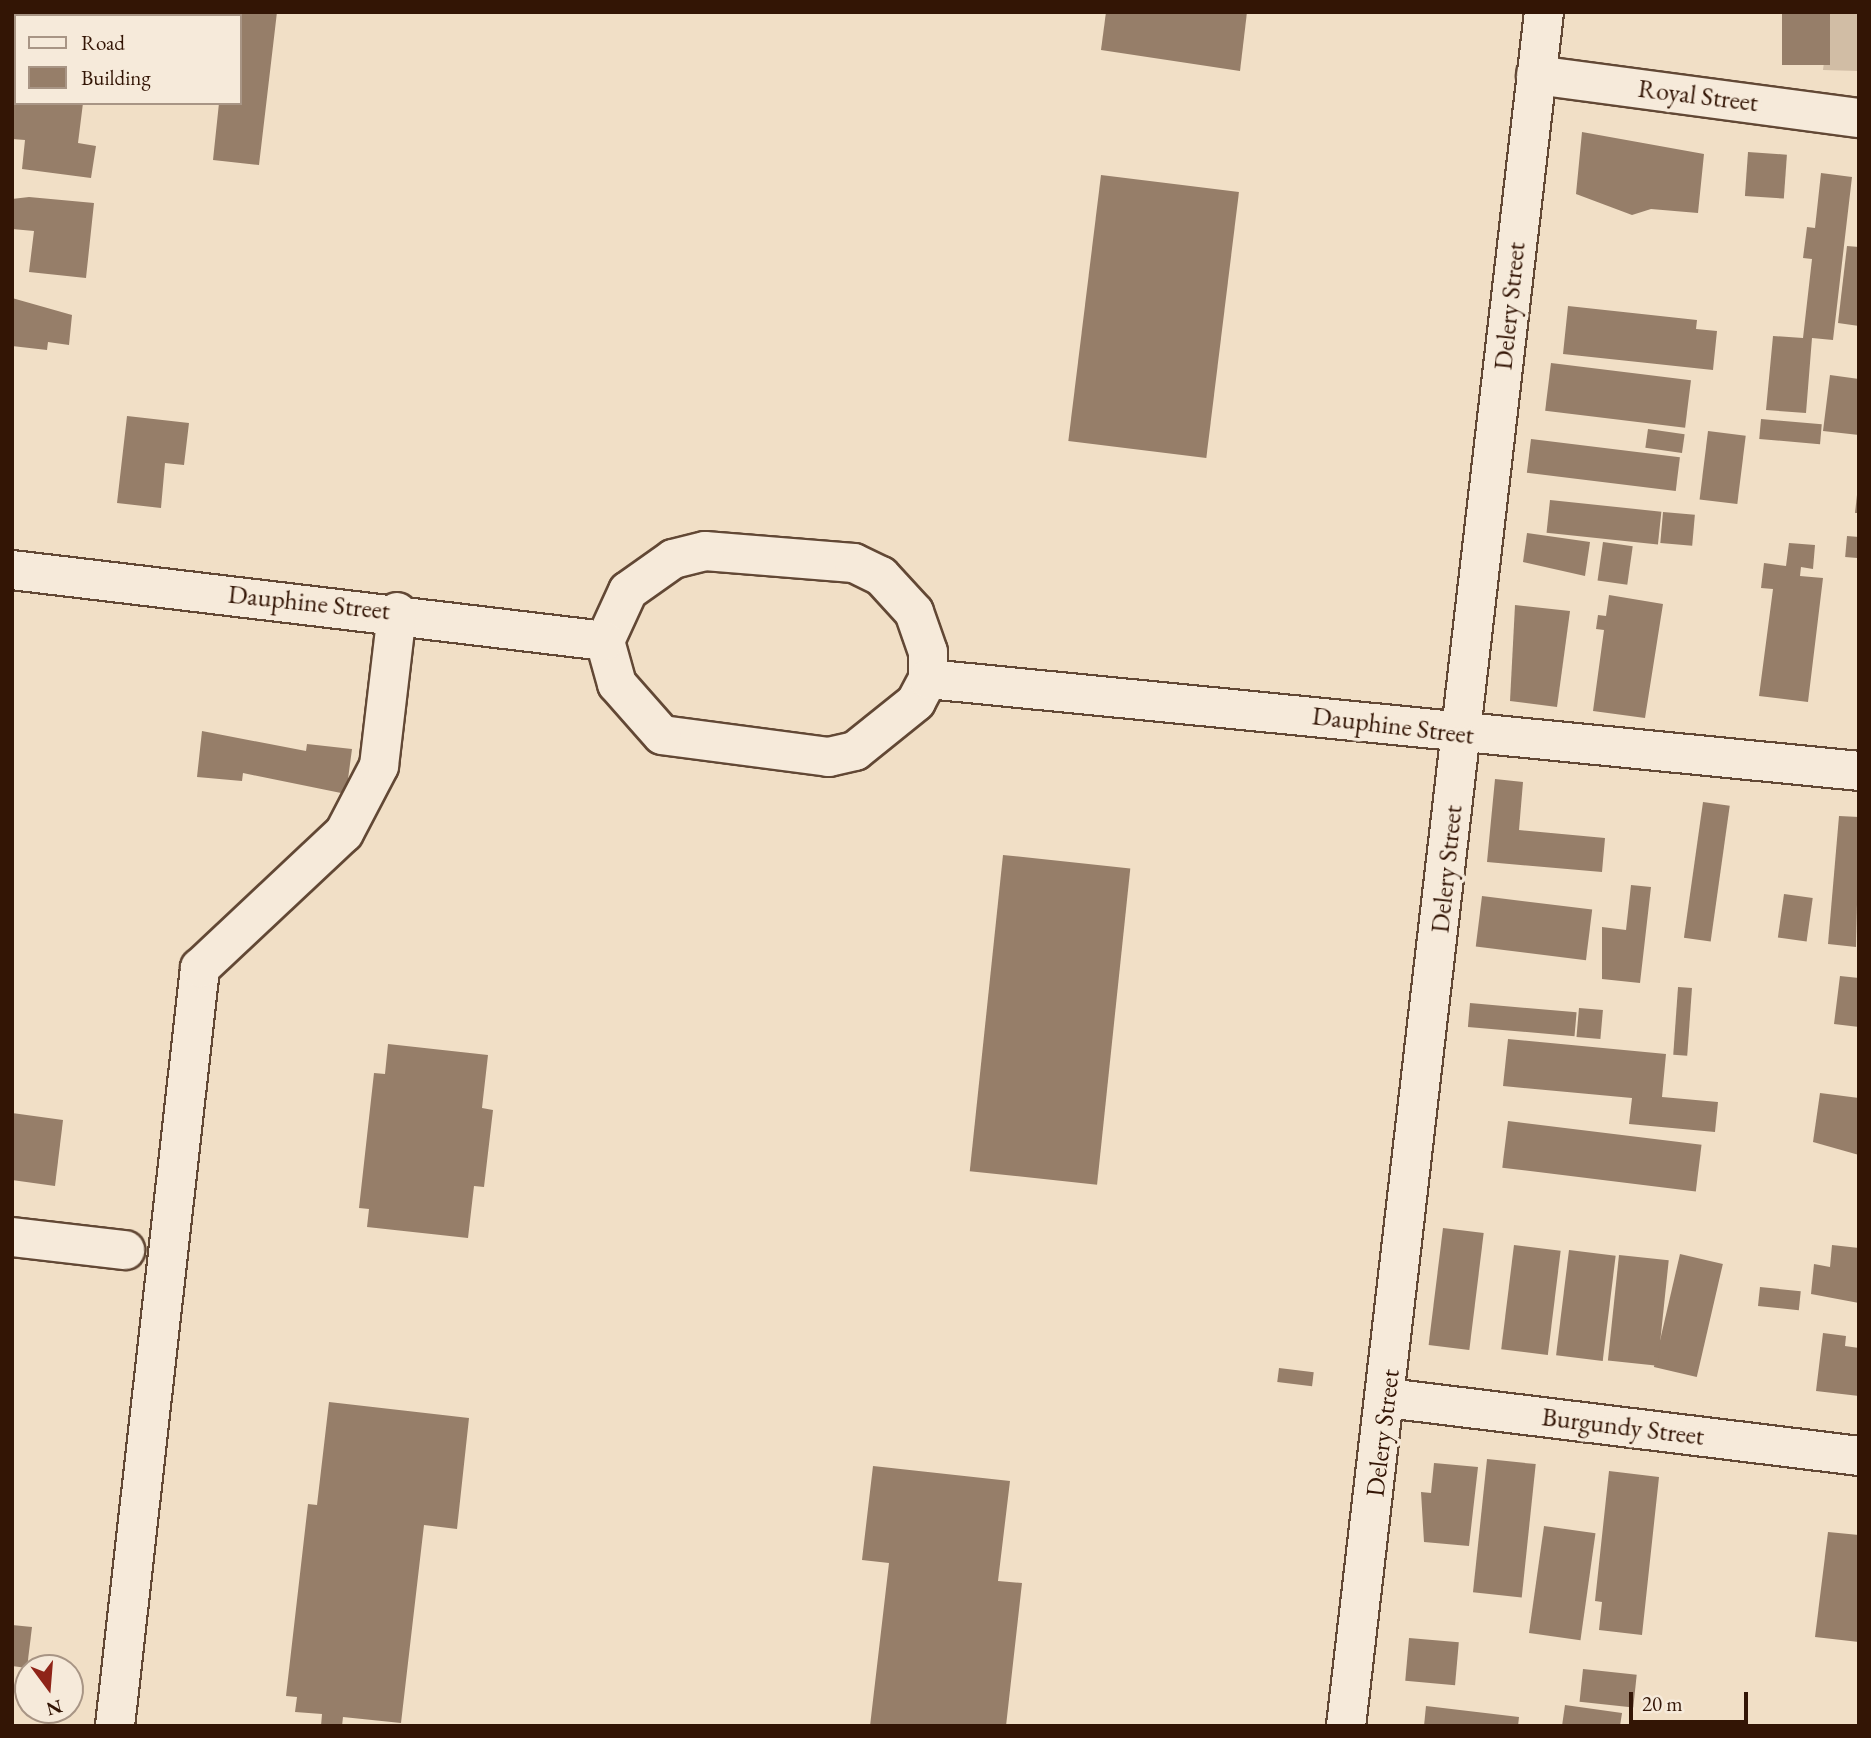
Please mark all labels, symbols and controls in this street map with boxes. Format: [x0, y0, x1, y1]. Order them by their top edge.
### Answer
legend [14, 14, 242, 105]
text: Road [81, 29, 125, 56]
text: Building [81, 64, 151, 91]
street label: Royal Street [1636, 73, 1760, 119]
street label: Delery Street [1488, 240, 1532, 372]
street label: Dauphine Street [226, 579, 392, 627]
street label: Dauphine Street [1310, 701, 1476, 751]
street label: Delery Street [1425, 803, 1469, 935]
street label: Delery Street [1360, 1367, 1406, 1499]
street label: Burgundy Street [1540, 1402, 1706, 1452]
north arrow [14, 1654, 84, 1724]
scale bar [1633, 1678, 1752, 1722]
text: 20 m [1642, 1690, 1683, 1717]
text: N [44, 1694, 65, 1722]

